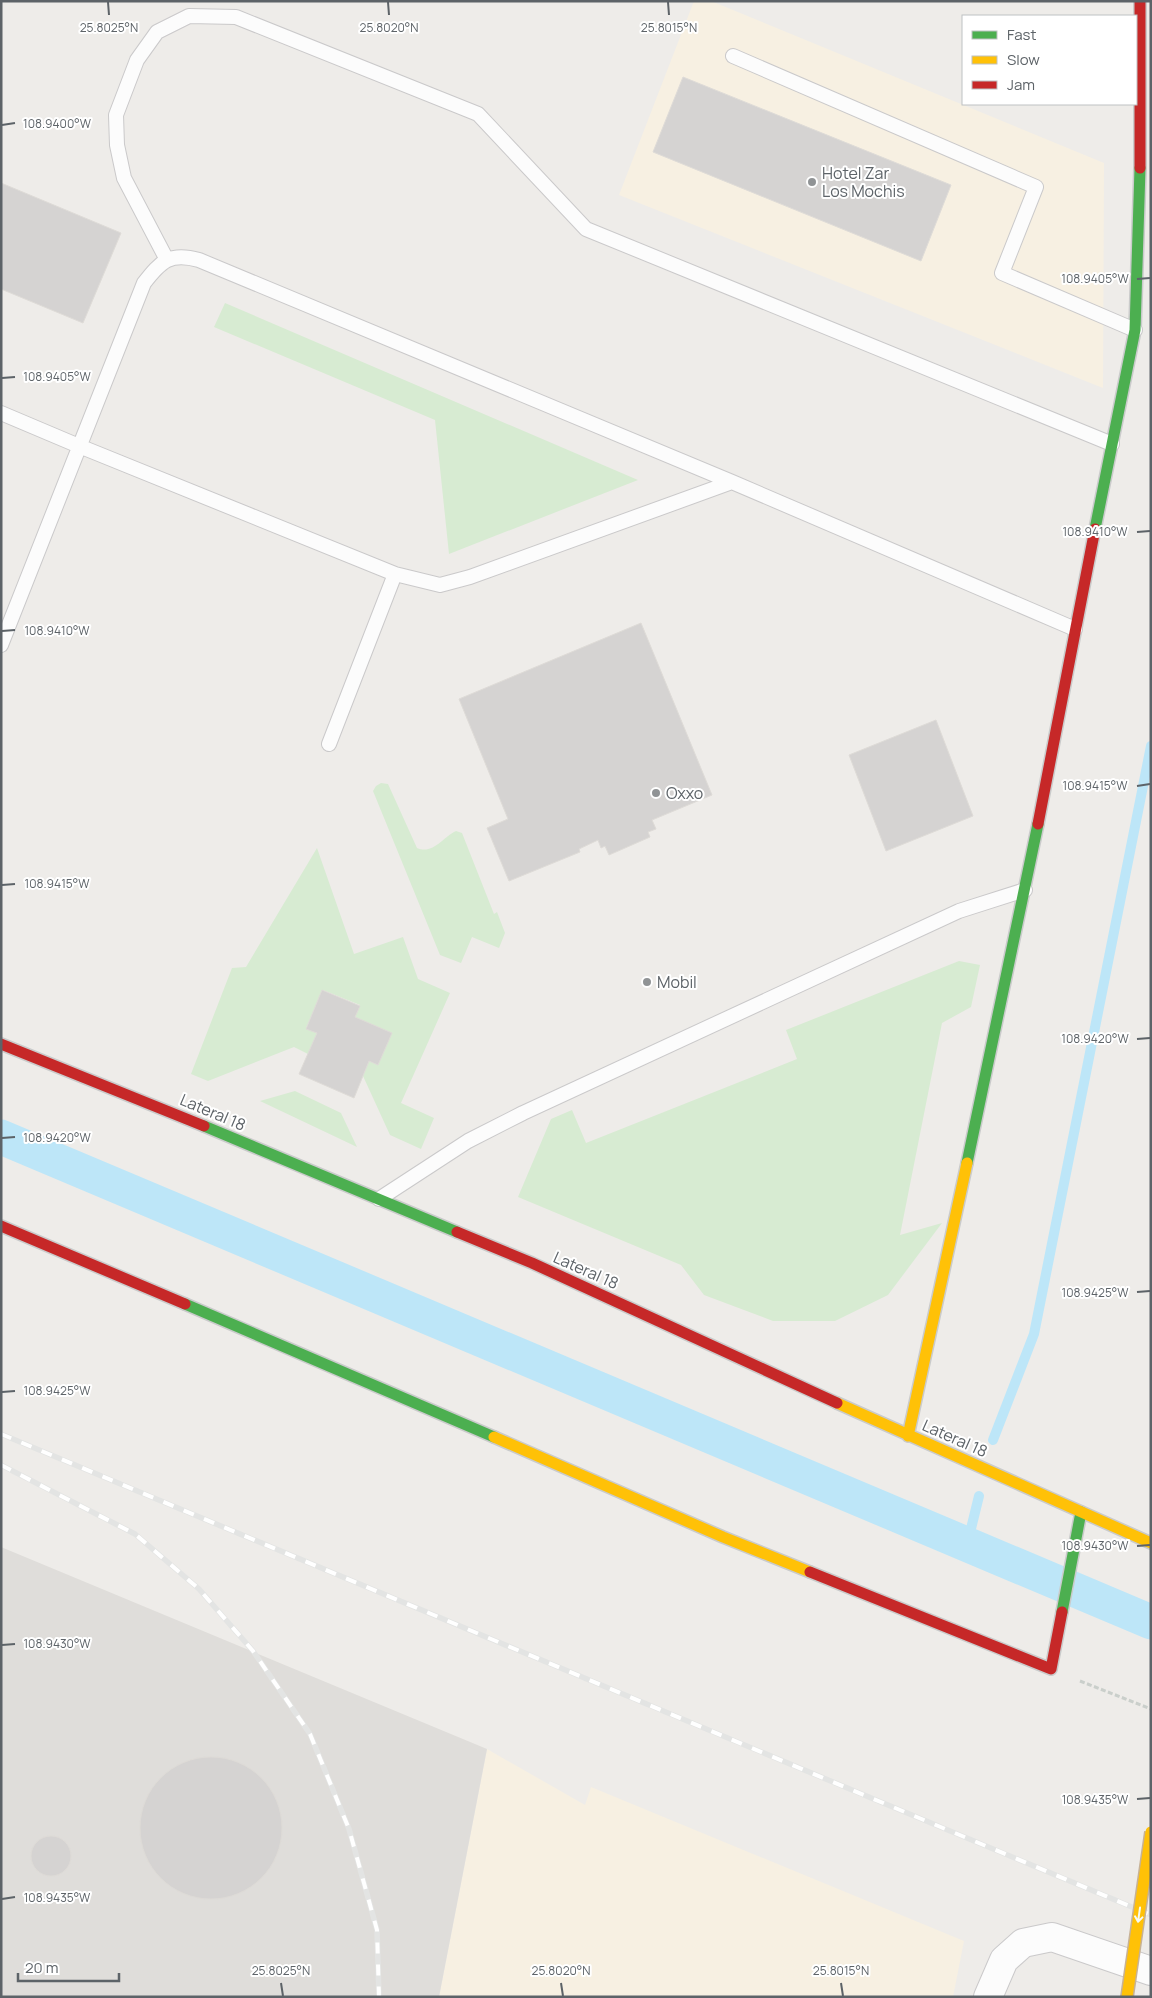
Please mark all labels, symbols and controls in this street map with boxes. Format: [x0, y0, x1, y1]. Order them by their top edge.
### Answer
legend [962, 15, 1137, 105]
text: 25.8025°N [80, 19, 138, 36]
text: 25.8020°N [360, 19, 418, 36]
text: 25.8015°N [641, 19, 697, 36]
text: Fast [1007, 24, 1036, 45]
text: Slow [1007, 49, 1040, 70]
text: Jam [1007, 74, 1035, 95]
text: 108.9400°W [23, 115, 92, 132]
place label: Hotel Zar Los Mochis [822, 162, 905, 202]
marker: Hotel Zar Los Mochis [806, 176, 818, 188]
text: 108.9405°W [1061, 270, 1129, 287]
text: 108.9405°W [23, 368, 91, 385]
text: 108.9410°W [1062, 523, 1128, 540]
text: 108.9410°W [24, 622, 90, 639]
text: 108.9415°W [1063, 777, 1128, 794]
place label: Oxxo [666, 782, 703, 804]
marker: Oxxo [650, 787, 662, 799]
text: 108.9415°W [25, 875, 90, 892]
place label: Mobil [657, 971, 697, 993]
marker: Mobil [641, 976, 653, 988]
text: 108.9420°W [1061, 1030, 1129, 1047]
street label: Lateral 18 [177, 1088, 249, 1136]
text: 108.9420°W [23, 1129, 91, 1146]
street label: Lateral 18 [550, 1246, 622, 1294]
text: 108.9425°W [1062, 1284, 1129, 1301]
text: 108.9425°W [24, 1382, 91, 1399]
street label: Lateral 18 [919, 1414, 991, 1462]
text: 108.9430°W [1061, 1537, 1129, 1554]
text: 108.9430°W [23, 1635, 91, 1652]
text: 108.9435°W [1062, 1791, 1129, 1808]
text: 108.9435°W [24, 1889, 91, 1906]
one-way arrow [1134, 1907, 1144, 1923]
scale bar [18, 1950, 119, 1982]
text: 20 m [25, 1957, 58, 1978]
text: 25.8025°N [252, 1962, 310, 1979]
text: 25.8020°N [532, 1962, 590, 1979]
text: 25.8015°N [813, 1962, 869, 1979]

